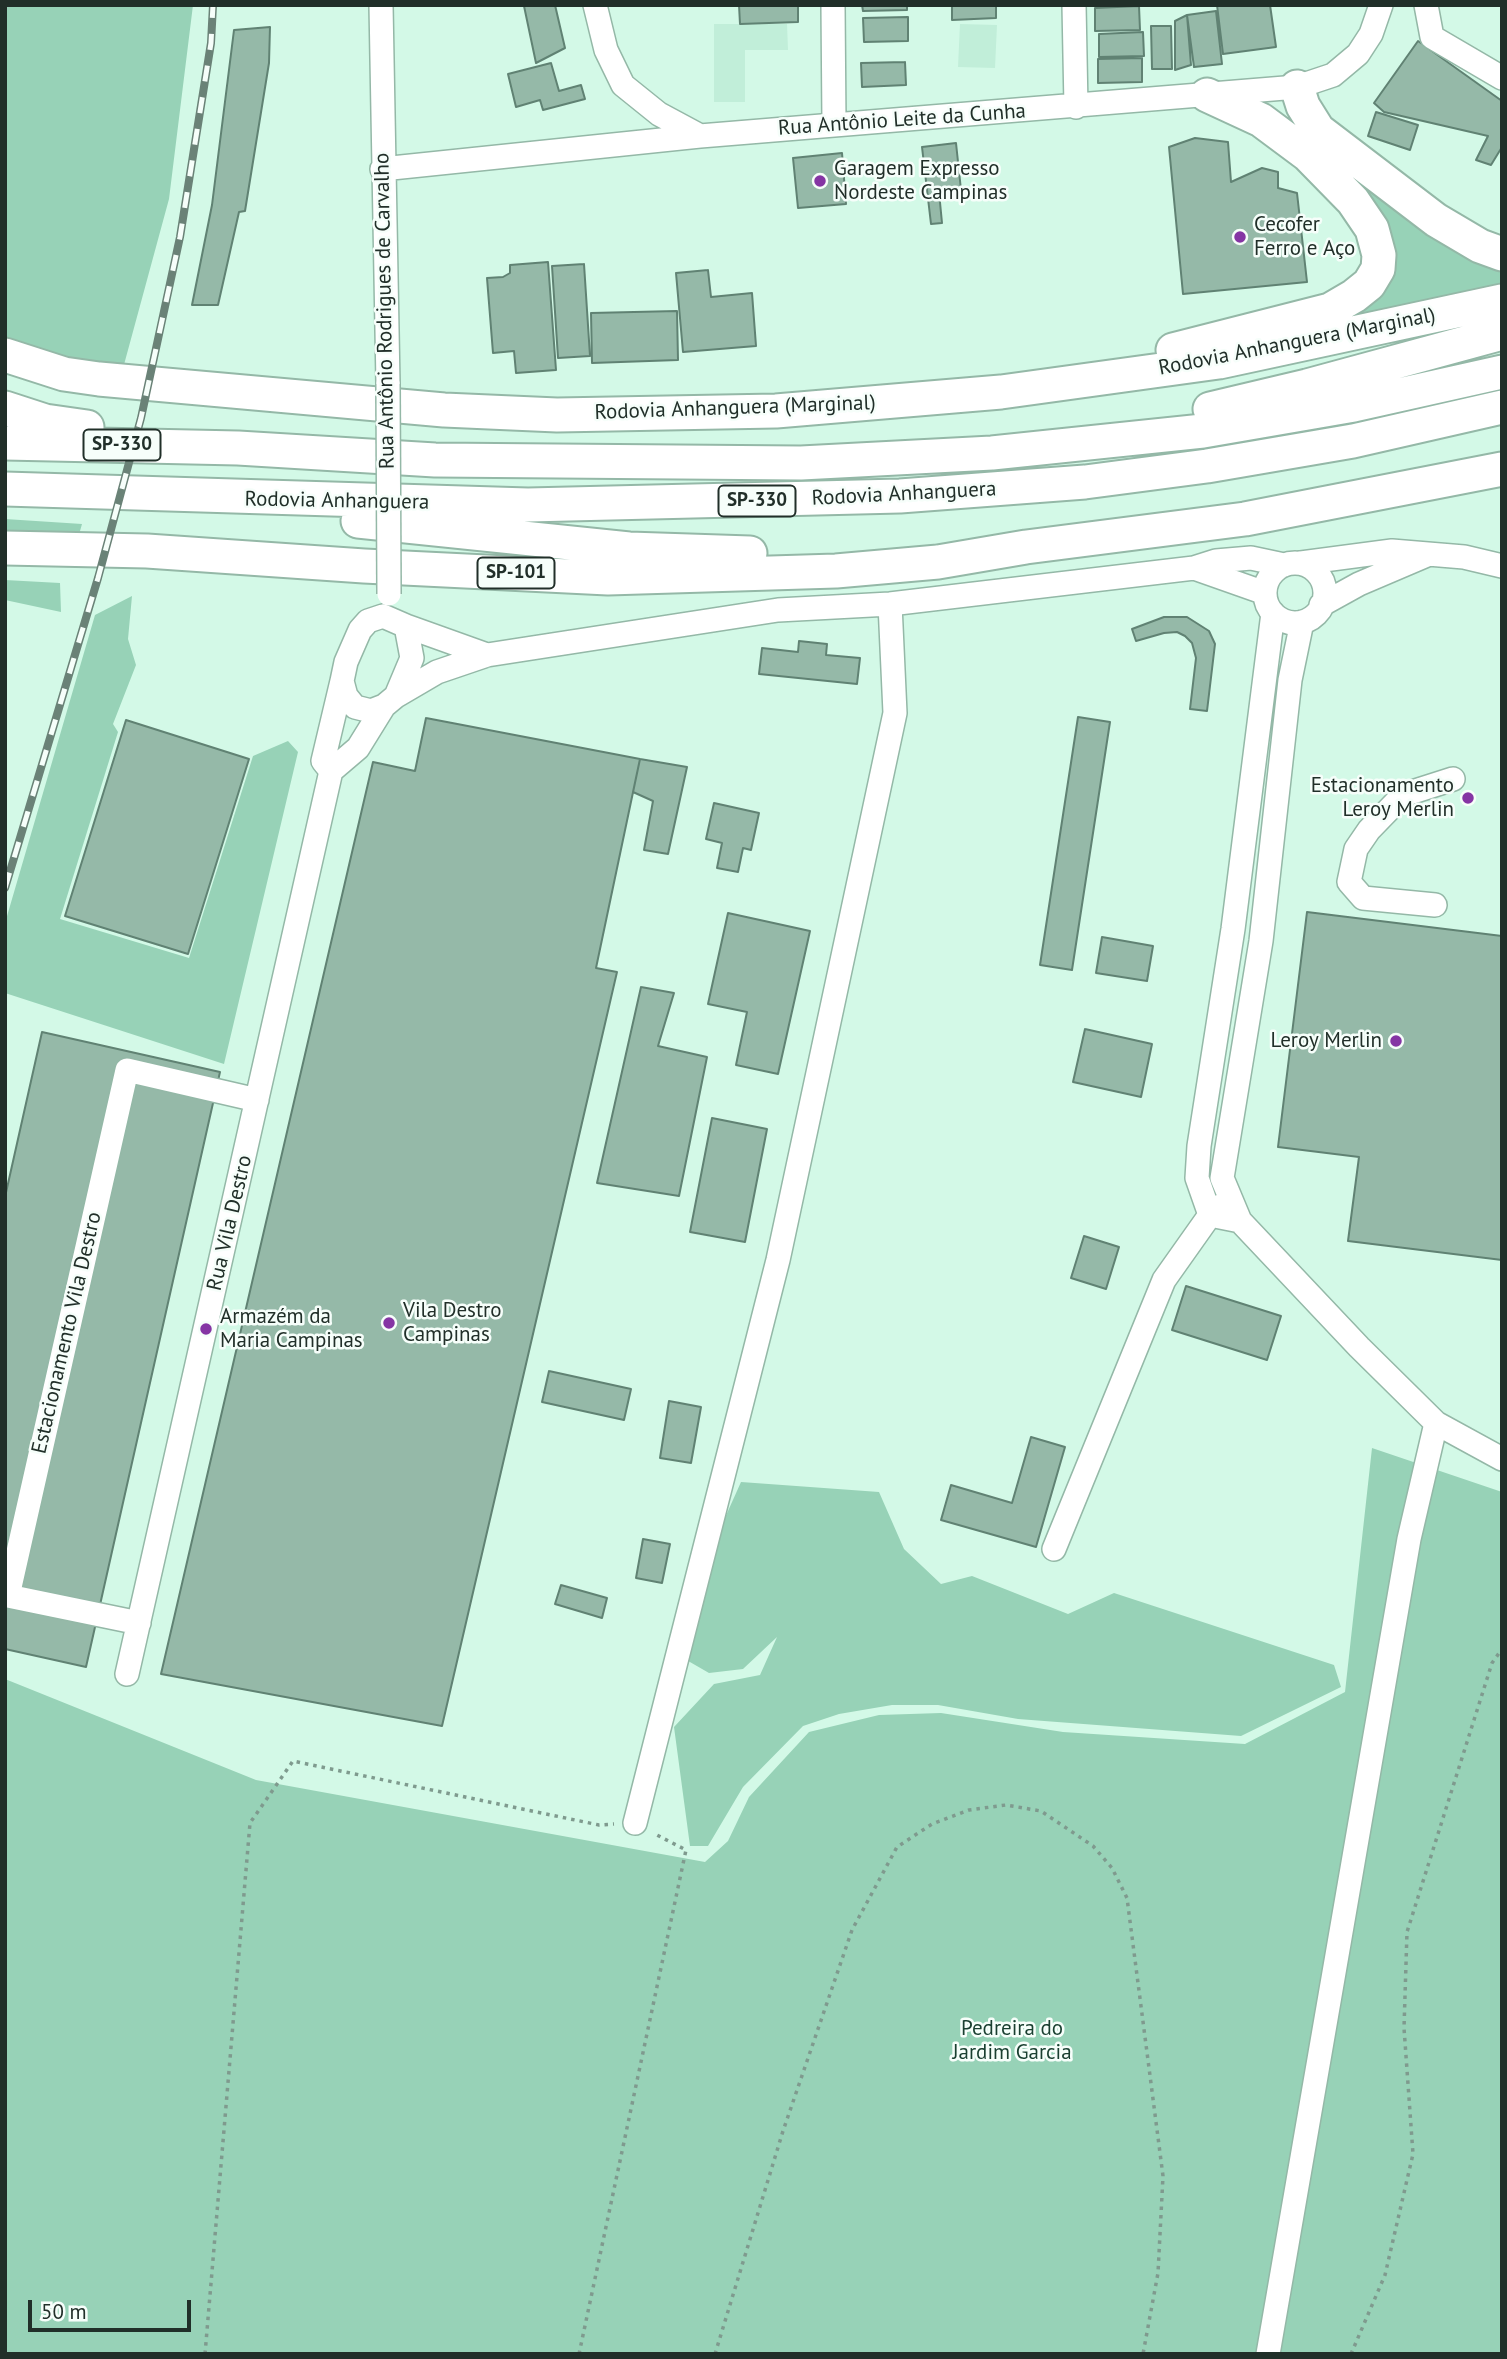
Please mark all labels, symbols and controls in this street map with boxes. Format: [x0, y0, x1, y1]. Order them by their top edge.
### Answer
street label: Rua Antônio Leite da Cunha [777, 99, 1027, 141]
street label: Rua Antônio Rodrigues de Carvalho [370, 153, 400, 469]
place label: Garagem Expresso Nordeste Campinas [834, 156, 1007, 206]
marker: Garagem Expresso Nordeste Campinas [812, 173, 828, 189]
place label: Cecofer Ferro e Aço [1254, 212, 1355, 262]
marker: Cecofer Ferro e Aço [1232, 229, 1248, 245]
street label: Rodovia Anhanguera (Marginal) [1157, 303, 1437, 381]
street label: Rodovia Anhanguera (Marginal) [594, 390, 876, 426]
road number: SP-330 [83, 430, 160, 460]
street label: Rodovia Anhanguera [811, 477, 997, 511]
road number: SP-330 [718, 486, 796, 516]
street label: Rodovia Anhanguera [244, 487, 430, 515]
road number: SP-101 [477, 558, 554, 588]
place label: Estacionamento Leroy Merlin [1311, 773, 1454, 823]
marker: Estacionamento Leroy Merlin [1460, 790, 1476, 806]
place label: Leroy Merlin [1271, 1028, 1382, 1054]
marker: Leroy Merlin [1388, 1033, 1404, 1049]
street label: Rua Vila Destro [202, 1153, 258, 1293]
street label: Estacionamento Vila Destro [27, 1210, 107, 1456]
place label: Vila Destro Campinas [403, 1298, 501, 1348]
place label: Armazém da Maria Campinas [220, 1304, 363, 1354]
marker: Vila Destro Campinas [381, 1315, 397, 1331]
marker: Armazém da Maria Campinas [198, 1321, 214, 1337]
park label: Pedreira do Jardim Garcia [952, 2016, 1072, 2066]
scale bar [32, 2286, 194, 2330]
text: 50 m [41, 2298, 87, 2325]

